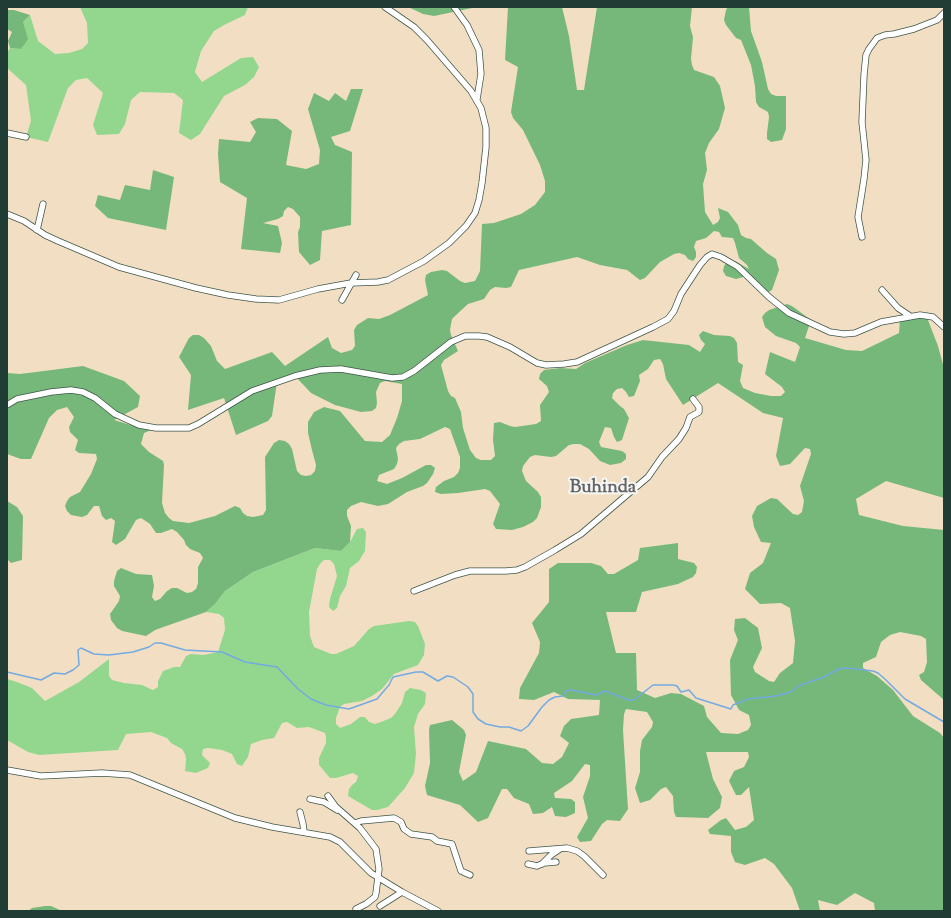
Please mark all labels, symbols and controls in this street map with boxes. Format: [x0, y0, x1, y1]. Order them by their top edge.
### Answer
district label: Buhinda [570, 478, 636, 500]

